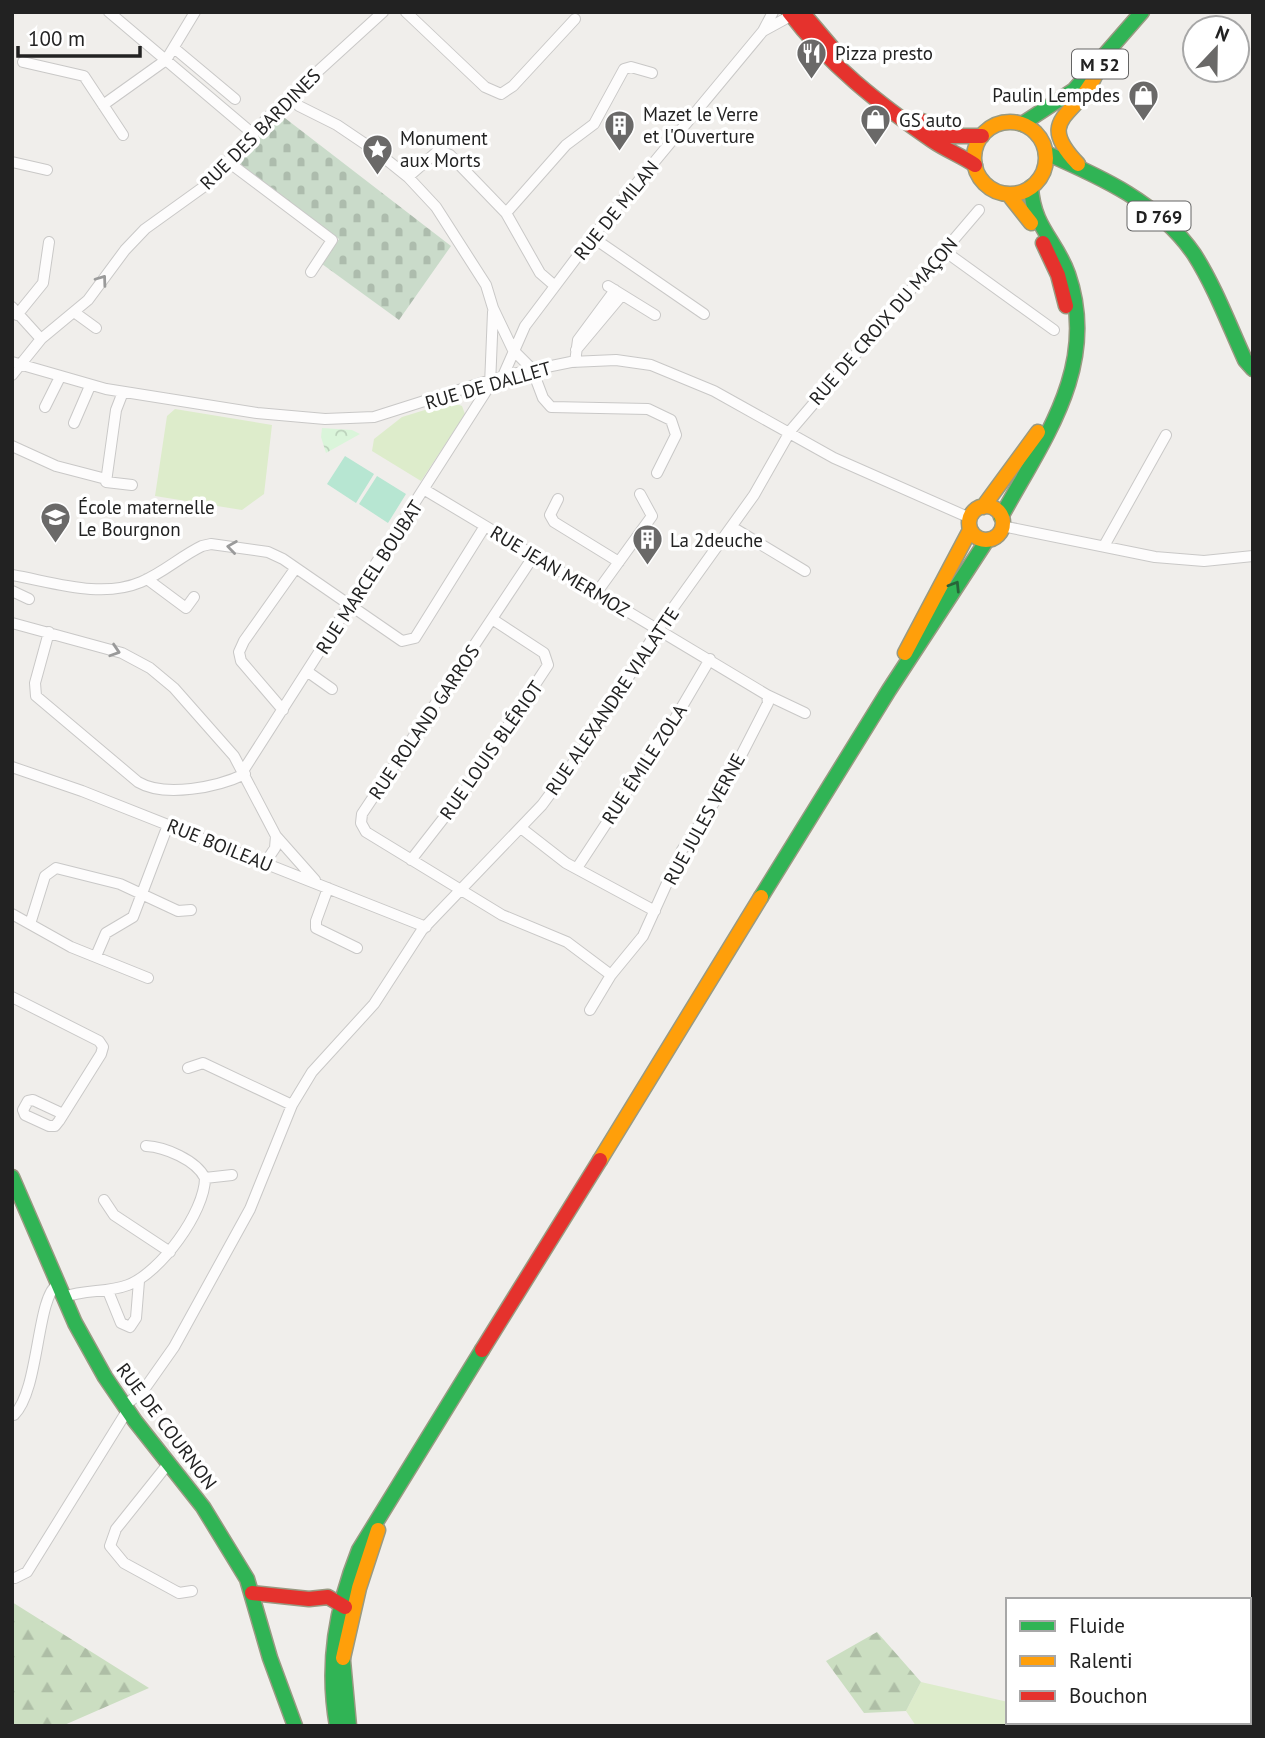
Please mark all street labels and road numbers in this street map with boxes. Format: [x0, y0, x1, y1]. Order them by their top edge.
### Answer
road number: M 52 [1072, 50, 1128, 78]
street label: RUE DES BARDINES [194, 63, 326, 195]
street label: RUE DE MILAN [569, 155, 663, 265]
road number: D 769 [1128, 202, 1190, 230]
street label: RUE DE CROIX DU MAÇON [804, 232, 962, 410]
street label: RUE DE DALLET [422, 355, 554, 414]
street label: RUE MARCEL BOUBAT [310, 495, 428, 658]
street label: RUE JEAN MERMOZ [486, 520, 634, 622]
street label: RUE ALEXANDRE VIALATTE [540, 602, 684, 800]
street label: RUE ROLAND GARROS [363, 640, 485, 804]
street label: RUE LOUIS BLÉRIOT [434, 676, 548, 824]
street label: RUE ÉMILE ZOLA [596, 699, 692, 829]
street label: RUE JULES VERNE [658, 749, 750, 889]
street label: RUE BOILEAU [164, 813, 276, 877]
street label: RUE DE COURNON [112, 1358, 222, 1494]

